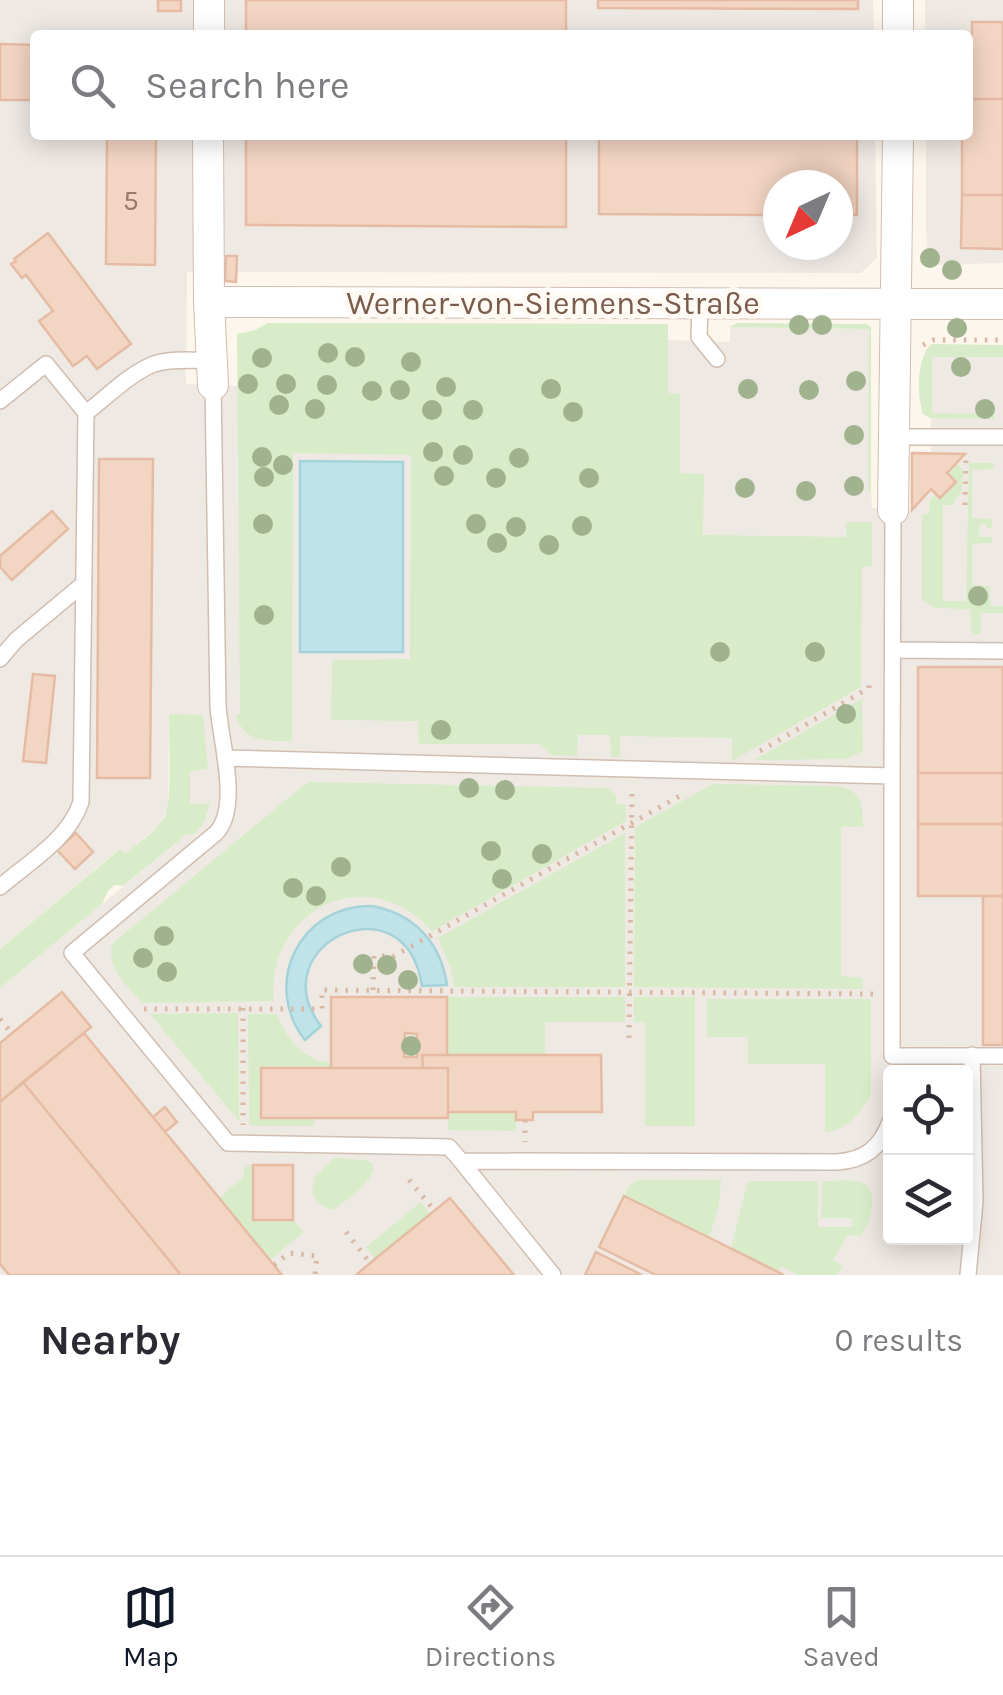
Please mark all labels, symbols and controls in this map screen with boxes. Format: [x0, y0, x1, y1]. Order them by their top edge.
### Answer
search box [30, 30, 973, 140]
icon: search [65, 58, 120, 113]
text: Search here [145, 63, 349, 108]
north arrow [763, 170, 853, 260]
house number: 5 [123, 184, 139, 217]
street label: Werner-von-Siemens-Straße [346, 285, 760, 322]
map controls [883, 1065, 973, 1245]
button: locate [883, 1065, 973, 1155]
button: layers [883, 1155, 973, 1245]
text: Nearby [40, 1315, 180, 1365]
text: 0 results [834, 1322, 963, 1359]
tab: Map [123, 1580, 179, 1673]
tab: Directions [425, 1580, 556, 1673]
tab: Saved [802, 1580, 880, 1673]

